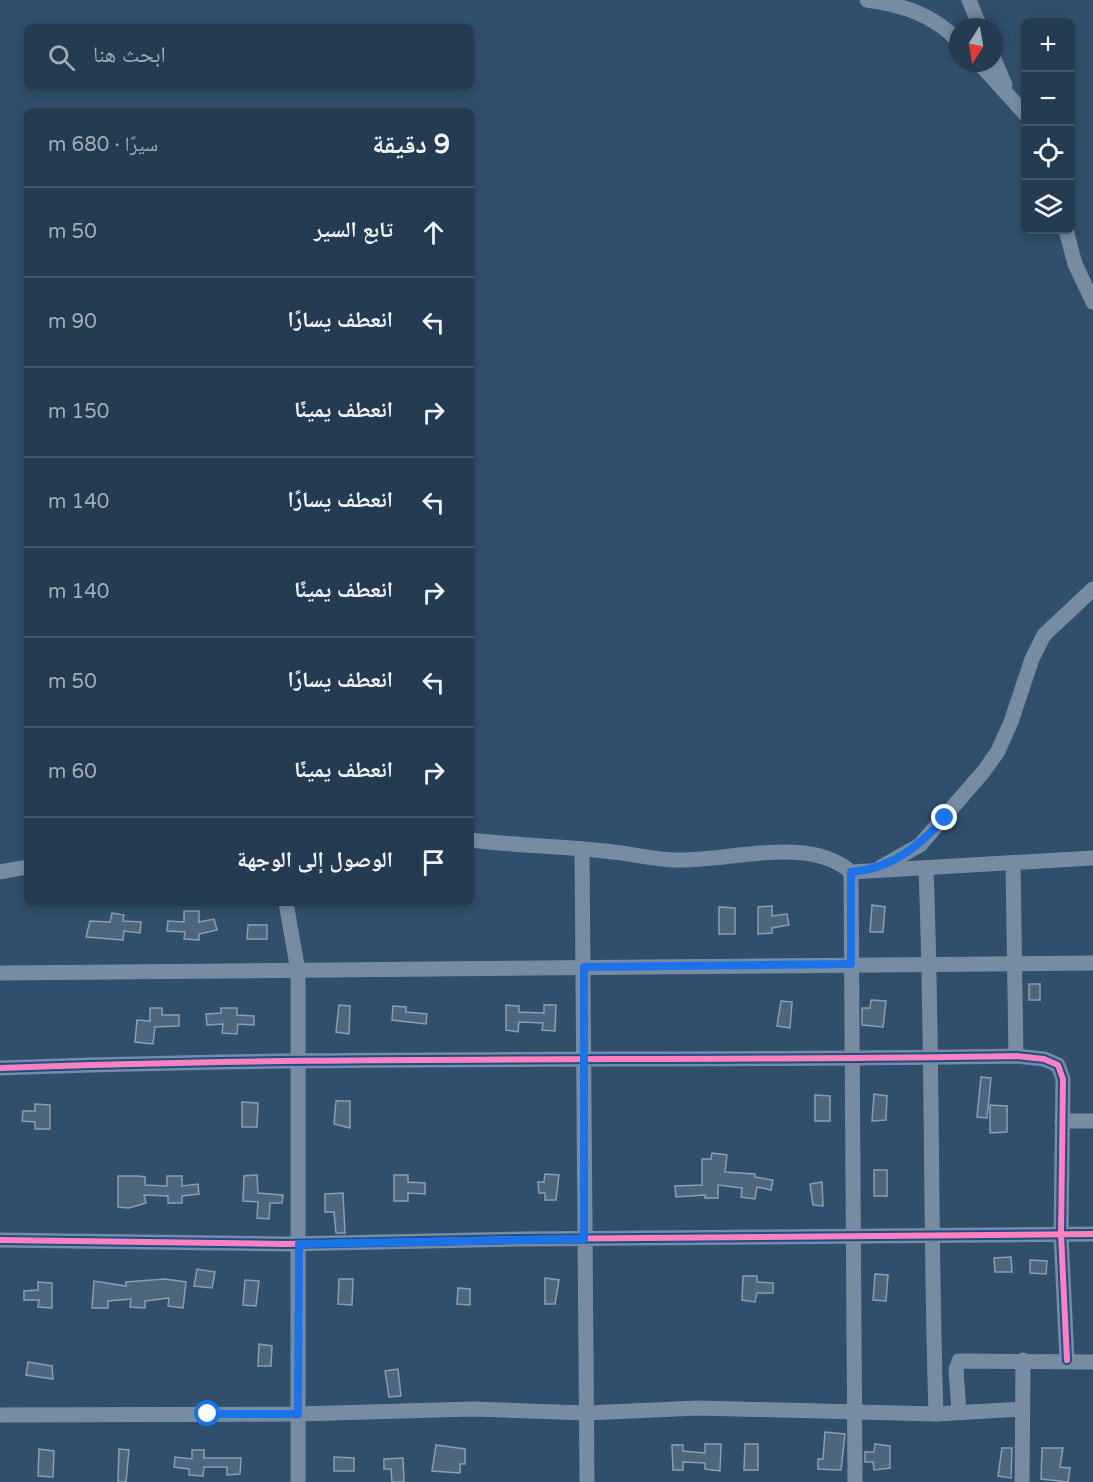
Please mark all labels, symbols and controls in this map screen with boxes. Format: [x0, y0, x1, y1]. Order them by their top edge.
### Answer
north arrow [949, 18, 1003, 72]
map controls [1021, 18, 1075, 234]
button: + [1021, 18, 1075, 72]
search box [24, 24, 474, 90]
icon: search [45, 41, 78, 74]
text: ابحث هنا [93, 42, 166, 68]
button: − [1021, 72, 1075, 126]
button: locate [1021, 126, 1075, 180]
text: 9 دقيقة [372, 129, 450, 160]
text: سيرًا · 680 m [48, 133, 158, 157]
button: layers [1021, 180, 1075, 234]
icon: ahead [417, 216, 450, 249]
text: تابع السير [314, 217, 393, 243]
text: 50 m [48, 220, 97, 244]
icon: left [417, 306, 450, 339]
text: انعطف يسارًا [288, 307, 393, 333]
text: 90 m [48, 310, 97, 334]
icon: right [417, 396, 450, 429]
text: انعطف يمينًا [294, 397, 393, 423]
text: 150 m [48, 400, 109, 424]
icon: left [417, 486, 450, 519]
text: انعطف يسارًا [288, 487, 393, 513]
text: 140 m [48, 490, 109, 514]
icon: right [417, 576, 450, 609]
text: انعطف يمينًا [294, 577, 393, 603]
text: 140 m [48, 580, 109, 604]
icon: left [417, 666, 450, 699]
text: انعطف يسارًا [288, 667, 393, 693]
text: 50 m [48, 670, 97, 694]
icon: right [417, 756, 450, 789]
text: انعطف يمينًا [294, 757, 393, 783]
text: 60 m [48, 760, 97, 784]
route end [931, 804, 957, 830]
icon: arrive [417, 846, 450, 879]
text: الوصول إلى الوجهة [237, 847, 393, 873]
route start [194, 1400, 220, 1426]

